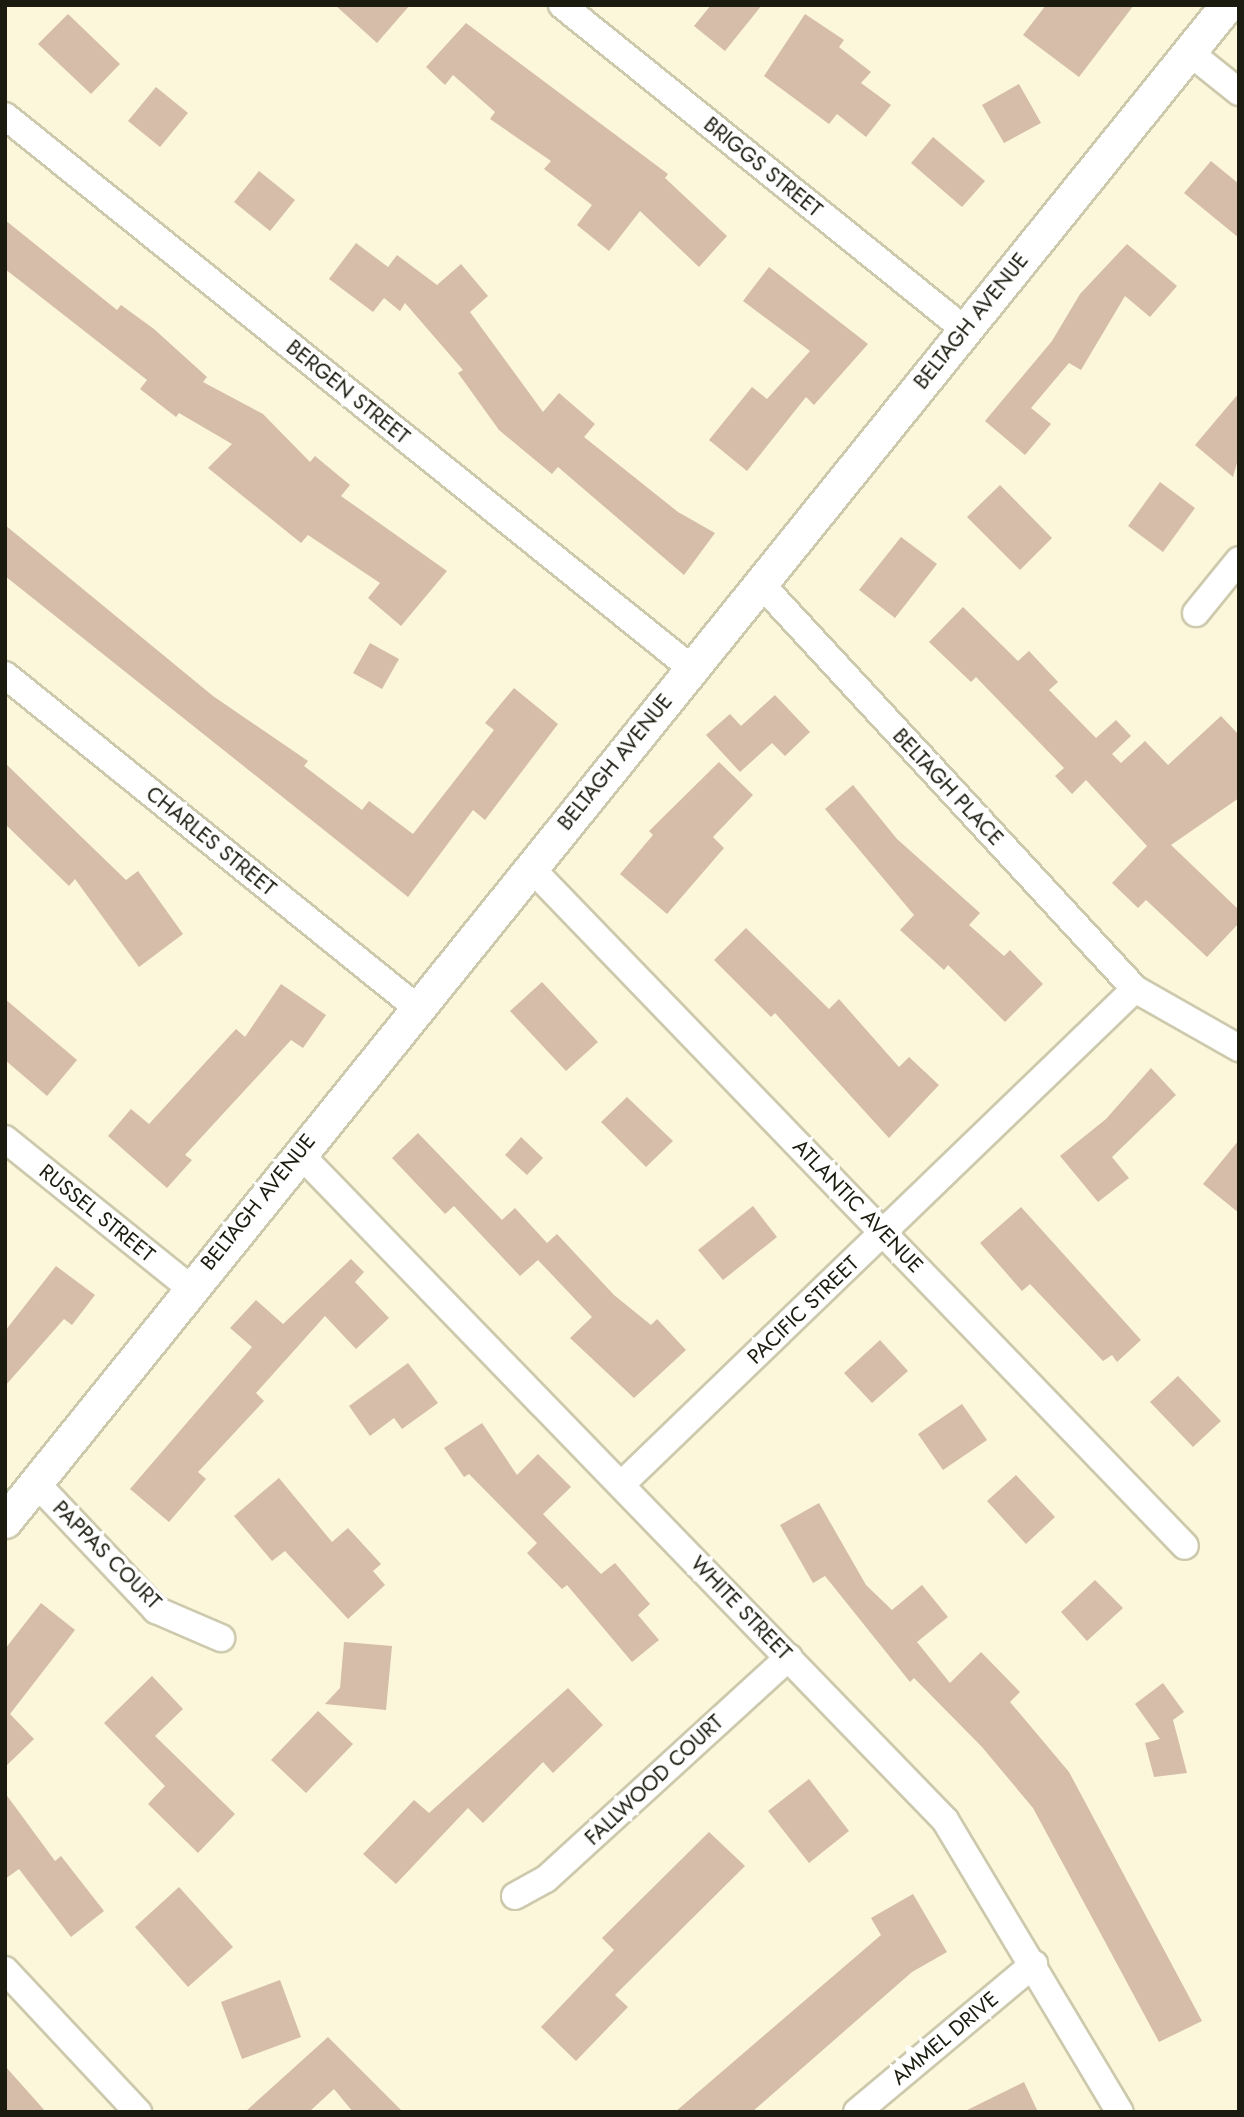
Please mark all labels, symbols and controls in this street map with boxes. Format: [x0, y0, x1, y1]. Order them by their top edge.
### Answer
street label: BRIGGS STREET [699, 112, 827, 222]
street label: BELTAGH AVENUE [908, 248, 1034, 394]
street label: BERGEN STREET [281, 335, 415, 449]
street label: BELTAGH AVENUE [552, 689, 678, 835]
street label: BELTAGH PLACE [887, 723, 1009, 851]
street label: CHARLES STREET [141, 781, 281, 901]
street label: BELTAGH AVENUE [195, 1129, 321, 1275]
street label: ATLANTIC AVENUE [788, 1134, 928, 1278]
street label: RUSSEL STREET [34, 1159, 160, 1267]
street label: PACIFIC STREET [742, 1251, 864, 1369]
street label: PAPPAS COURT [48, 1496, 166, 1614]
street label: WHITE STREET [685, 1551, 797, 1665]
street label: FALLWOOD COURT [580, 1710, 728, 1850]
street label: AMMEL DRIVE [886, 1986, 1004, 2090]

